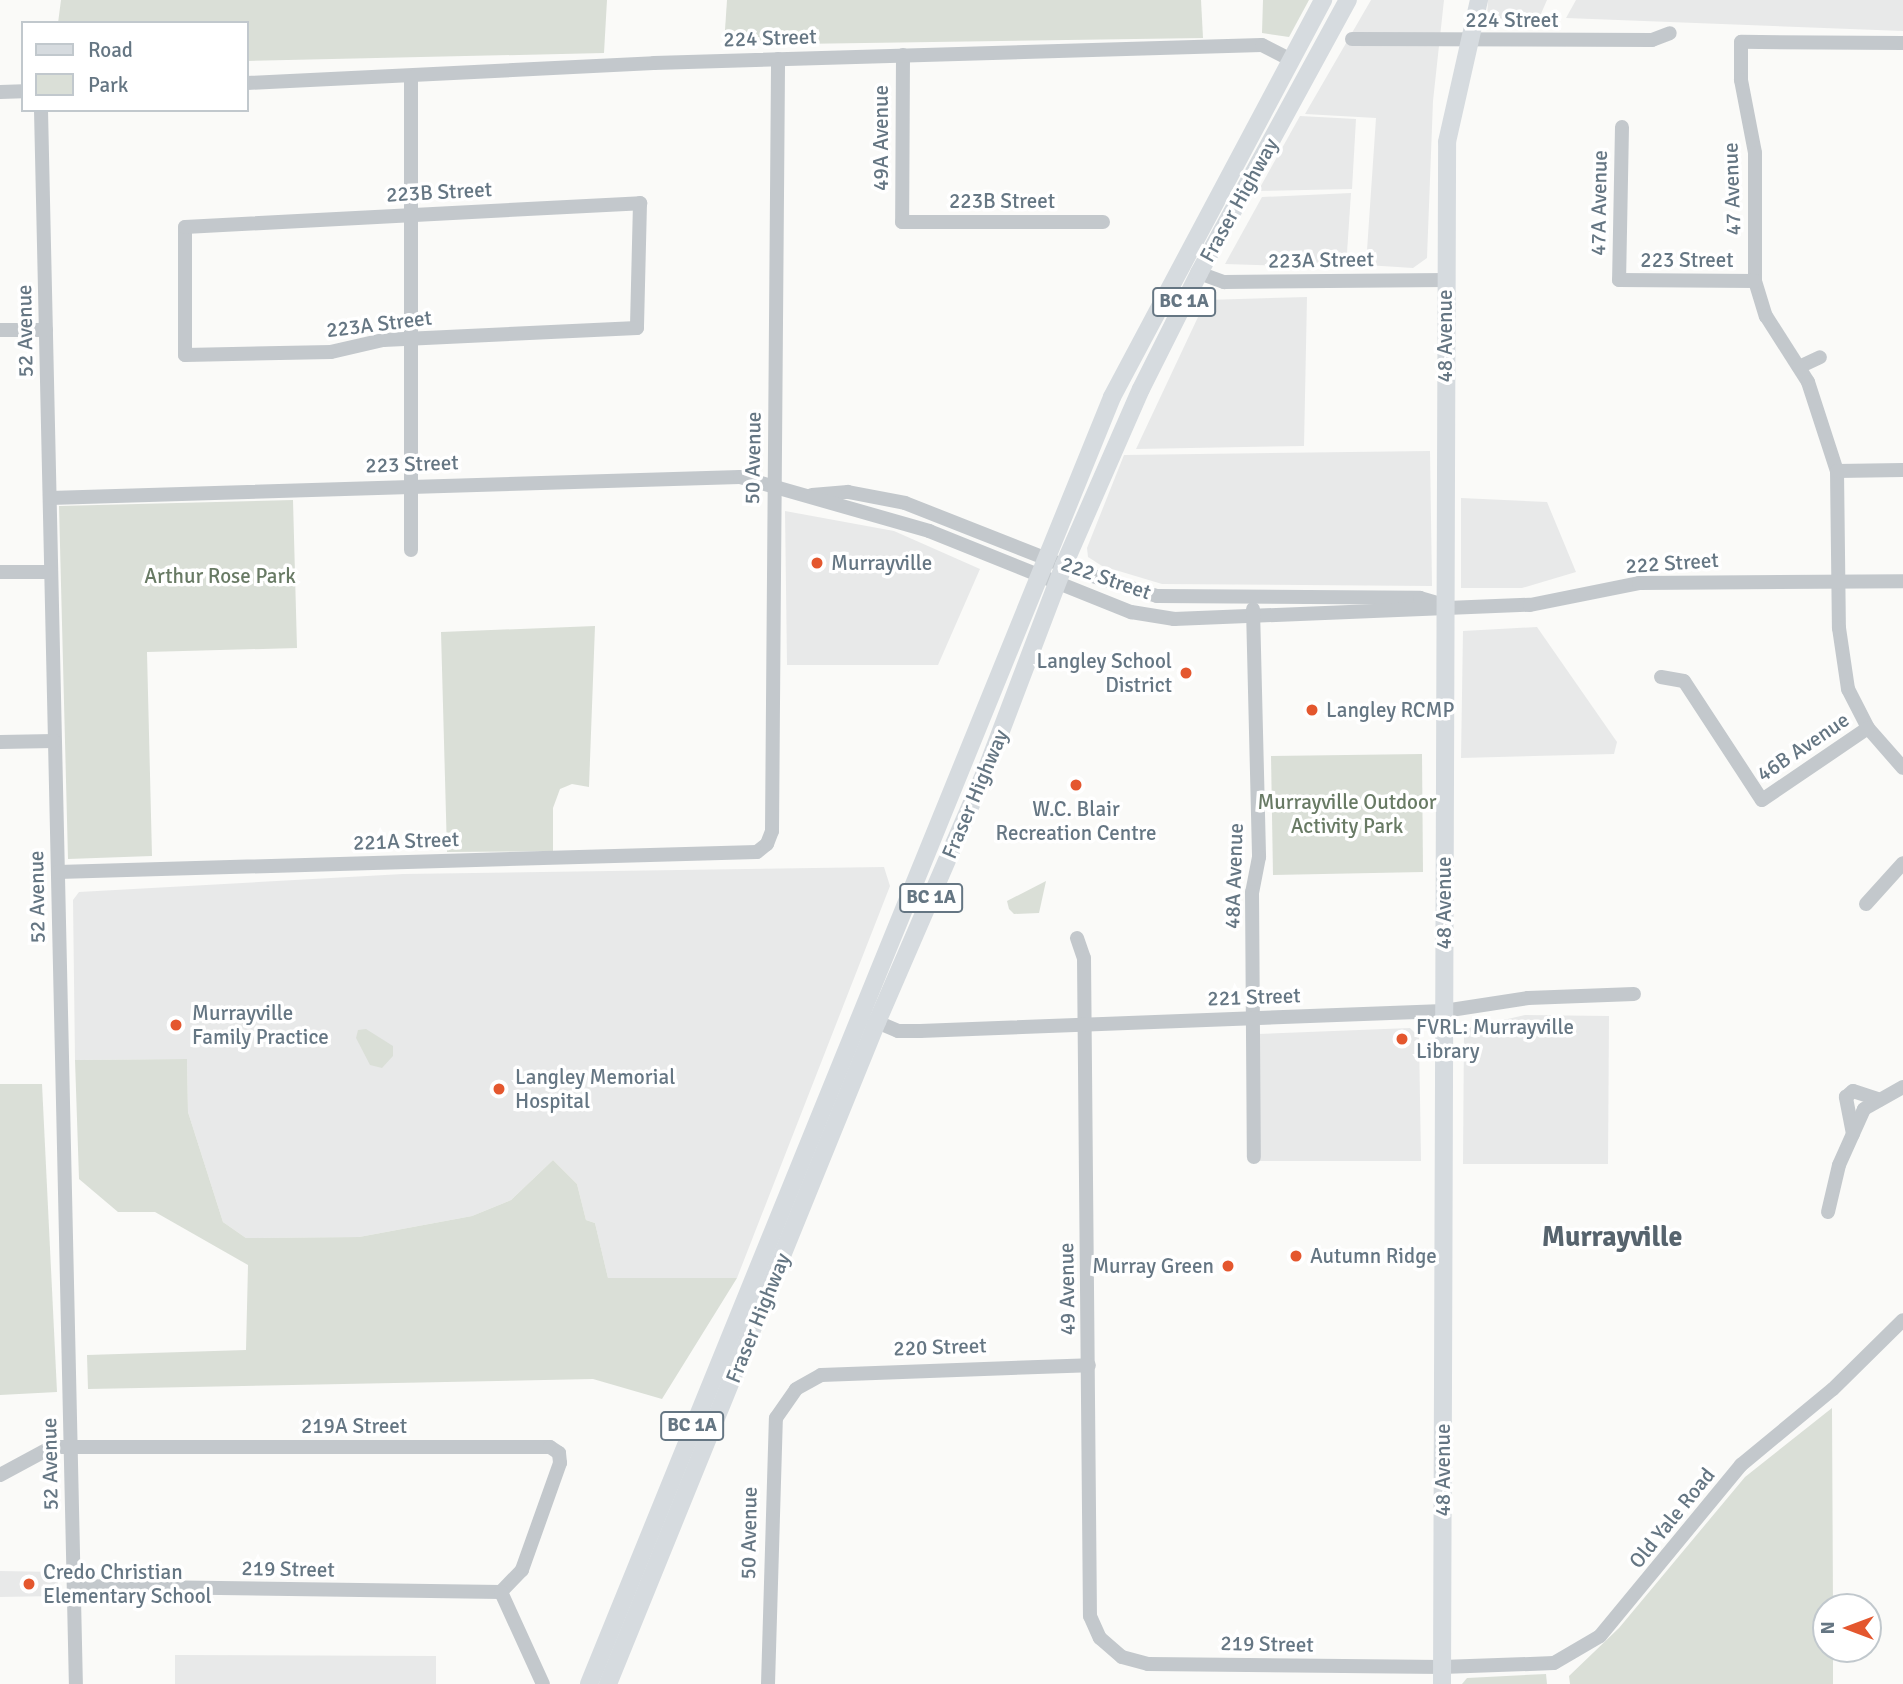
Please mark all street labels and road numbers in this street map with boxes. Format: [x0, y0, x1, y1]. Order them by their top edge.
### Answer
street label: 224 Street [1465, 7, 1559, 33]
street label: 224 Street [723, 24, 817, 52]
street label: 49A Avenue [868, 85, 894, 191]
street label: Fraser Highway [1195, 134, 1283, 266]
street label: 47 Avenue [1718, 142, 1746, 236]
street label: 47A Avenue [1585, 150, 1613, 256]
street label: 223B Street [385, 177, 493, 207]
street label: 223B Street [949, 188, 1055, 214]
street label: 223A Street [1268, 246, 1374, 274]
street label: 223 Street [1640, 247, 1734, 273]
street label: 52 Avenue [12, 284, 38, 378]
road number: BC 1A [1151, 286, 1217, 318]
street label: 48 Avenue [1432, 290, 1458, 382]
street label: 223A Street [325, 305, 433, 343]
street label: 50 Avenue [740, 411, 766, 505]
street label: 223 Street [365, 450, 459, 478]
street label: 222 Street [1625, 547, 1719, 579]
street label: 222 Street [1058, 551, 1154, 605]
street label: 46B Avenue [1752, 707, 1854, 787]
street label: Fraser Highway [936, 726, 1014, 862]
street label: 48A Avenue [1220, 823, 1248, 929]
street label: 221A Street [352, 827, 460, 855]
street label: 52 Avenue [24, 850, 50, 944]
street label: 48 Avenue [1431, 857, 1457, 949]
road number: BC 1A [898, 882, 964, 914]
street label: 221 Street [1207, 983, 1301, 1011]
street label: 49 Avenue [1054, 1242, 1080, 1336]
street label: Fraser Highway [720, 1249, 796, 1387]
street label: 220 Street [893, 1333, 987, 1361]
road number: BC 1A [659, 1410, 725, 1442]
street label: 219A Street [301, 1413, 407, 1439]
street label: 52 Avenue [37, 1417, 63, 1511]
street label: 48 Avenue [1430, 1424, 1456, 1516]
street label: Old Yale Road [1624, 1463, 1720, 1573]
street label: 50 Avenue [736, 1486, 762, 1580]
street label: 219 Street [241, 1556, 335, 1582]
street label: 219 Street [1220, 1631, 1314, 1657]

